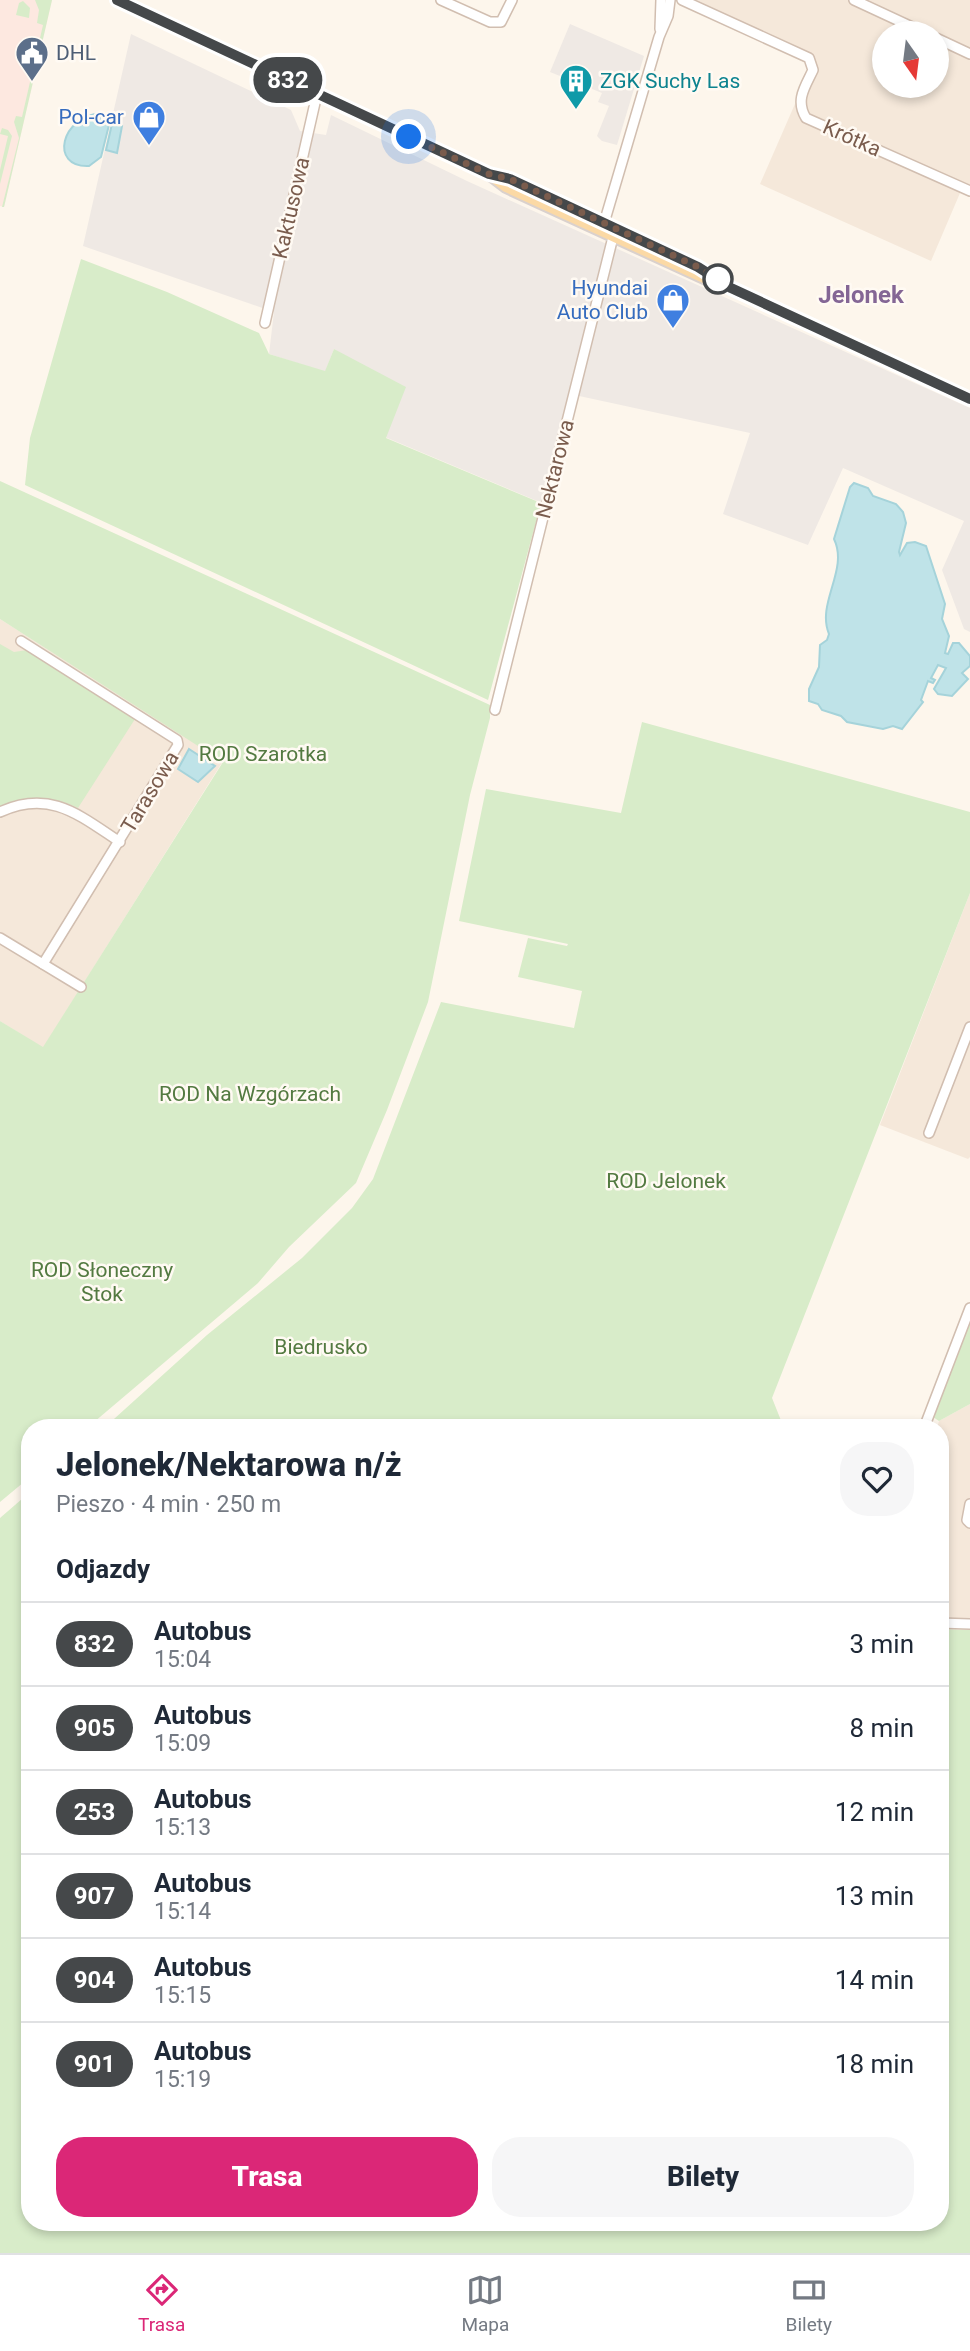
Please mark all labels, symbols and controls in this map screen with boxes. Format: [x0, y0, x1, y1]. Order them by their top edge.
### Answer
north arrow [872, 21, 948, 98]
map controls [872, 21, 949, 98]
public building icon: DHL [13, 34, 51, 83]
place label: DHL [56, 41, 96, 65]
line badge: 832 [248, 57, 328, 103]
building icon: ZGK Suchy Las [557, 62, 595, 111]
text: 832 [267, 66, 309, 94]
place label: ZGK Suchy Las [600, 69, 740, 93]
shop icon: Pol-car [130, 98, 168, 147]
place label: Pol-car [58, 105, 124, 129]
street label: Krótka [819, 115, 885, 161]
your location [391, 119, 426, 154]
street label: Kaktusowa [268, 155, 314, 261]
unlabelled marker [703, 264, 733, 294]
place label: Hyundai Auto Club [557, 276, 648, 324]
shop icon: Hyundai Auto Club [654, 281, 692, 330]
district label: Jelonek [818, 281, 905, 309]
street label: Nektarowa [531, 417, 579, 521]
park label: ROD Szarotka [199, 742, 327, 766]
street label: Tarasowa [116, 747, 184, 837]
park label: ROD Na Wzgórzach [159, 1082, 341, 1106]
park label: ROD Jelonek [606, 1169, 726, 1193]
park label: ROD Słoneczny Stok [31, 1258, 173, 1306]
park label: Biedrusko [274, 1335, 368, 1359]
button: heart [840, 1442, 914, 1516]
text: Jelonek/Nektarowa n/ż [56, 1445, 402, 1484]
text: Pieszo · 4 min · 250 m [56, 1491, 281, 1518]
text: Odjazdy [56, 1554, 150, 1584]
text: Autobus [154, 1616, 252, 1646]
text: 3 min [849, 1629, 914, 1659]
text: 832 [74, 1630, 115, 1658]
text: 15:04 [154, 1646, 211, 1673]
text: Autobus [154, 1700, 252, 1730]
text: 8 min [849, 1713, 914, 1743]
text: 905 [74, 1714, 115, 1742]
text: 15:09 [154, 1730, 211, 1757]
text: Autobus [154, 1784, 252, 1814]
text: 12 min [835, 1797, 914, 1827]
text: 253 [74, 1798, 115, 1826]
text: 15:13 [154, 1814, 211, 1841]
text: Autobus [154, 1868, 252, 1898]
text: 13 min [835, 1881, 914, 1911]
text: 907 [74, 1882, 115, 1910]
text: 15:14 [154, 1898, 211, 1925]
text: Autobus [154, 1952, 252, 1982]
text: 14 min [835, 1965, 914, 1995]
text: 904 [74, 1966, 115, 1994]
text: 15:15 [154, 1982, 211, 2009]
text: Autobus [154, 2036, 252, 2066]
text: 18 min [835, 2049, 914, 2079]
text: 901 [74, 2050, 115, 2078]
text: 15:19 [154, 2066, 211, 2093]
button: Trasa [56, 2137, 478, 2217]
button: Bilety [492, 2137, 914, 2217]
tab: Trasa [138, 2271, 185, 2336]
tab: Mapa [461, 2271, 509, 2336]
tab: Bilety [786, 2271, 832, 2336]

